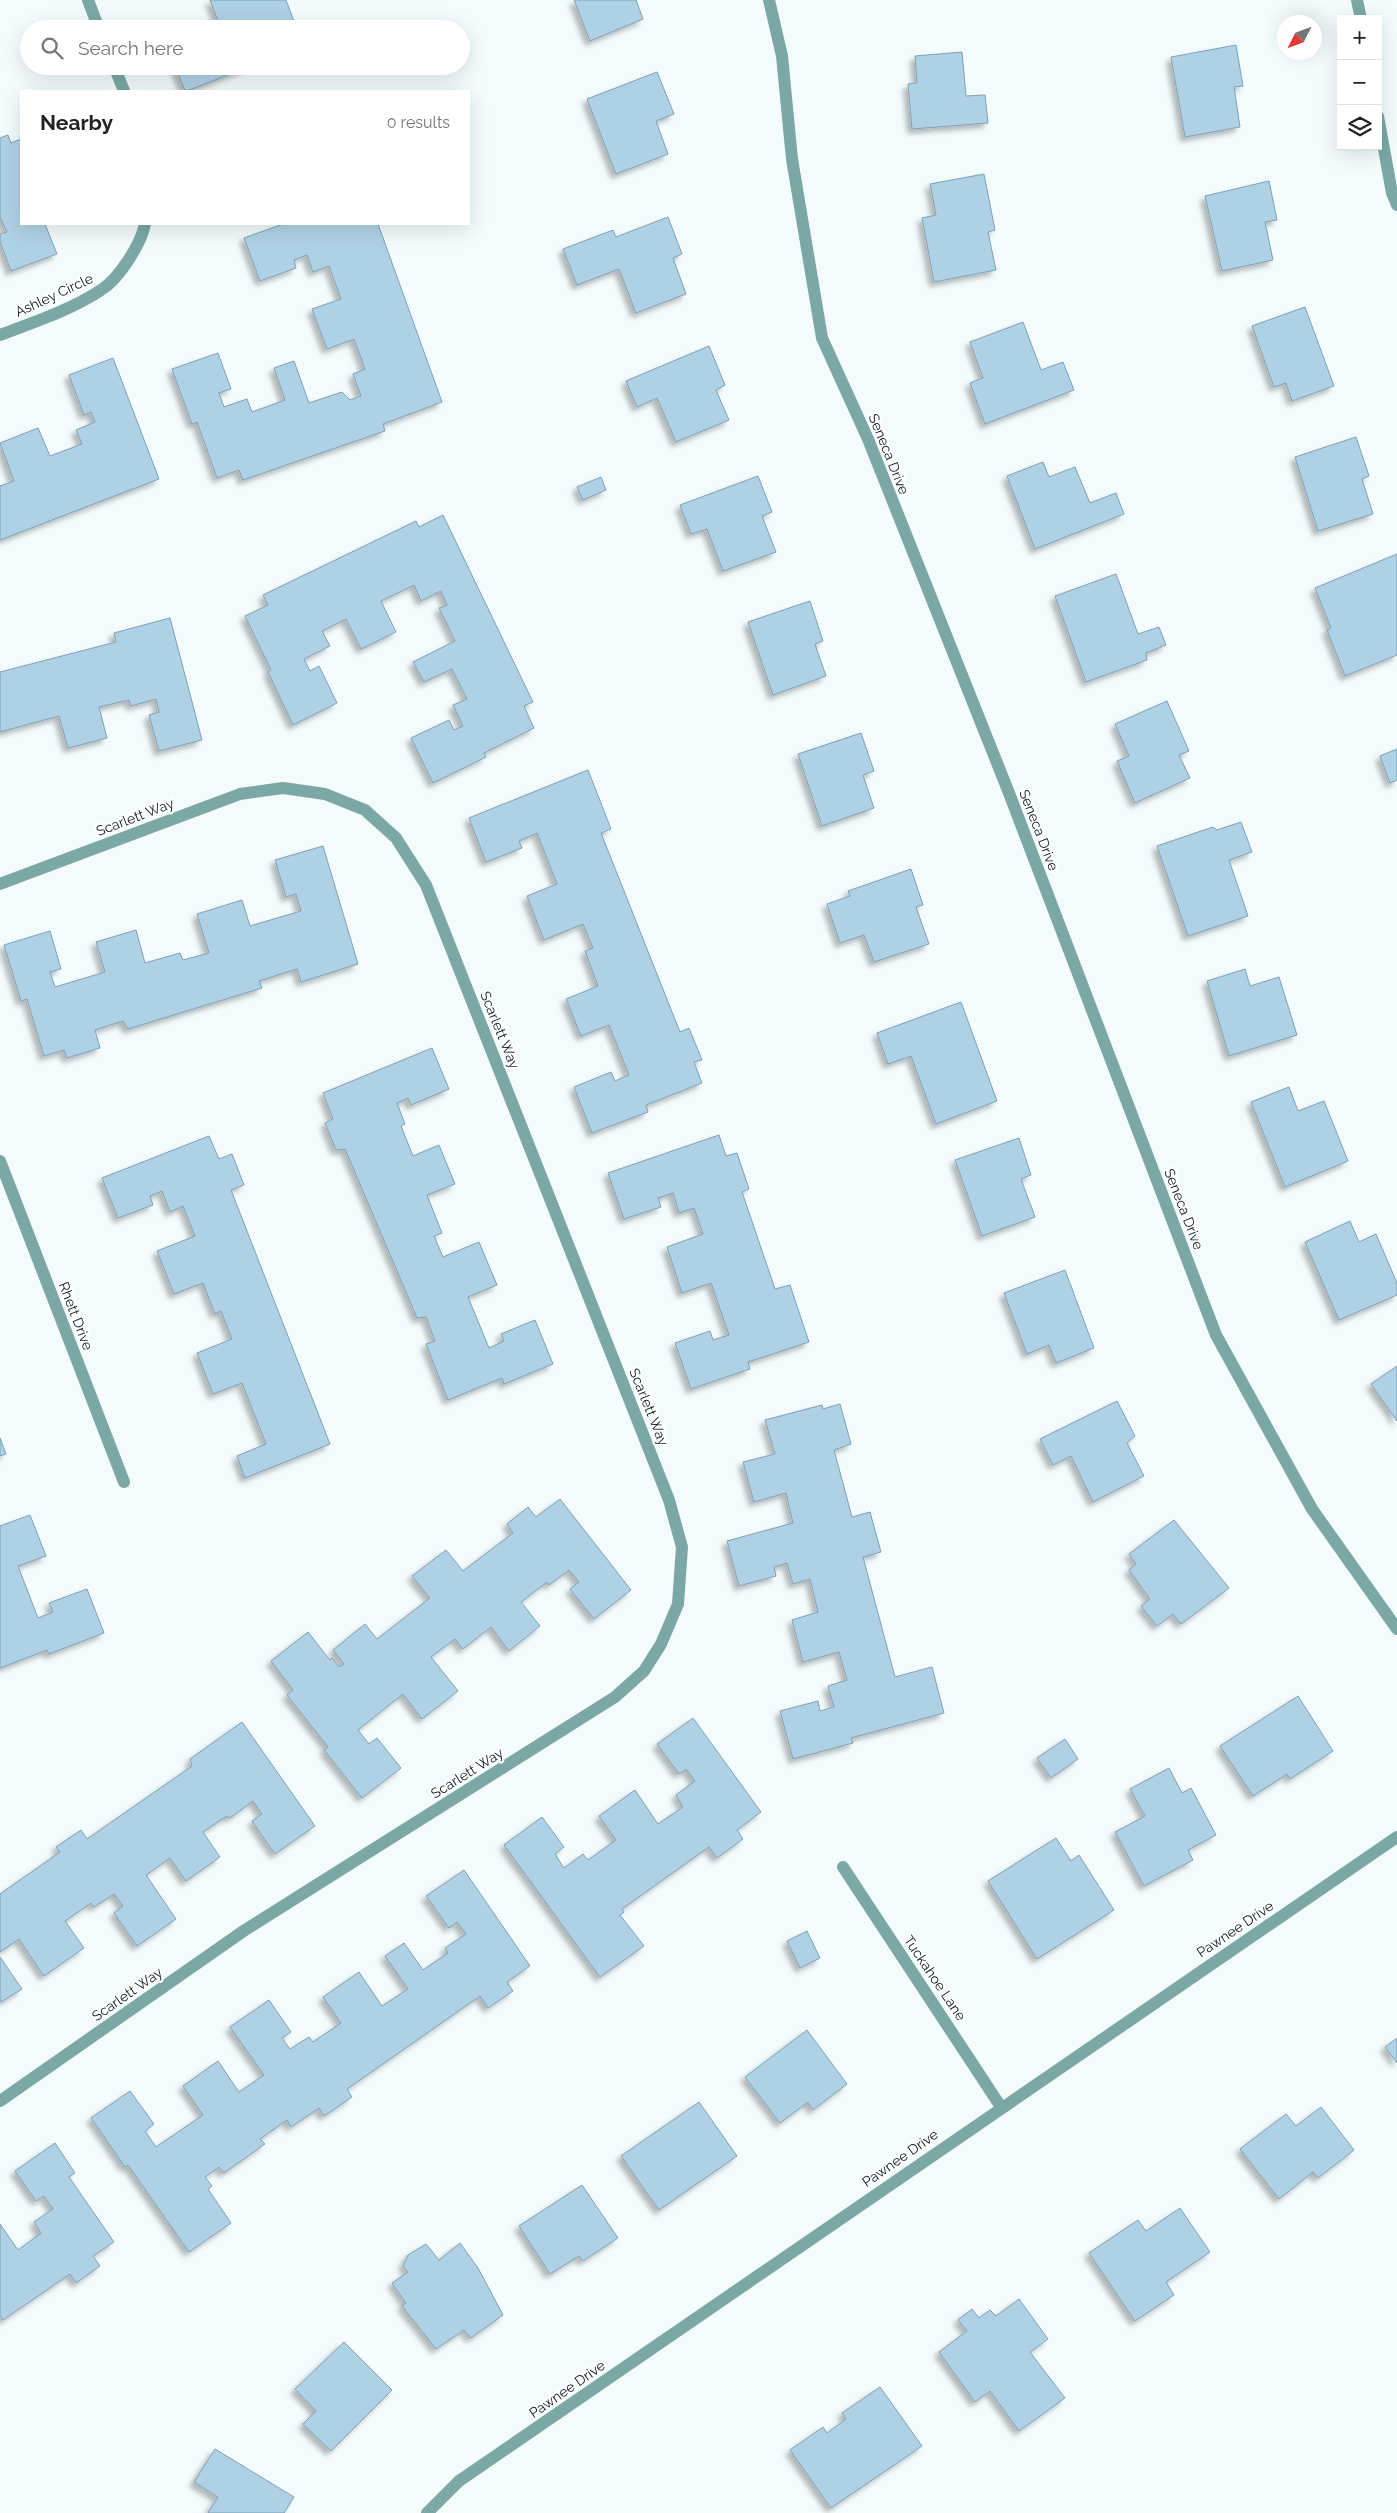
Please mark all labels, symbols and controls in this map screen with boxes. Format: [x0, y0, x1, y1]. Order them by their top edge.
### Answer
north arrow [1277, 15, 1322, 60]
map controls [1337, 15, 1382, 150]
button: + [1337, 15, 1382, 60]
search box [20, 20, 470, 75]
icon: search [38, 34, 66, 62]
text: Search here [78, 37, 184, 59]
button: − [1337, 60, 1382, 105]
button: layers [1337, 105, 1382, 150]
text: Nearby [40, 110, 113, 135]
text: 0 results [387, 113, 450, 132]
street label: Ashley Circle [13, 270, 95, 320]
street label: Seneca Drive [866, 411, 912, 497]
street label: Seneca Drive [1016, 787, 1062, 873]
street label: Scarlett Way [94, 795, 177, 839]
street label: Scarlett Way [477, 989, 523, 1071]
street label: Seneca Drive [1161, 1166, 1207, 1252]
street label: Rhett Drive [56, 1280, 96, 1352]
street label: Scarlett Way [626, 1366, 672, 1448]
street label: Scarlett Way [428, 1744, 506, 1802]
street label: Pawnee Drive [1194, 1897, 1276, 1961]
street label: Tuckahoe Lane [901, 1933, 969, 2023]
street label: Scarlett Way [89, 1964, 166, 2024]
street label: Pawnee Drive [859, 2126, 941, 2190]
street label: Pawnee Drive [526, 2357, 608, 2421]

